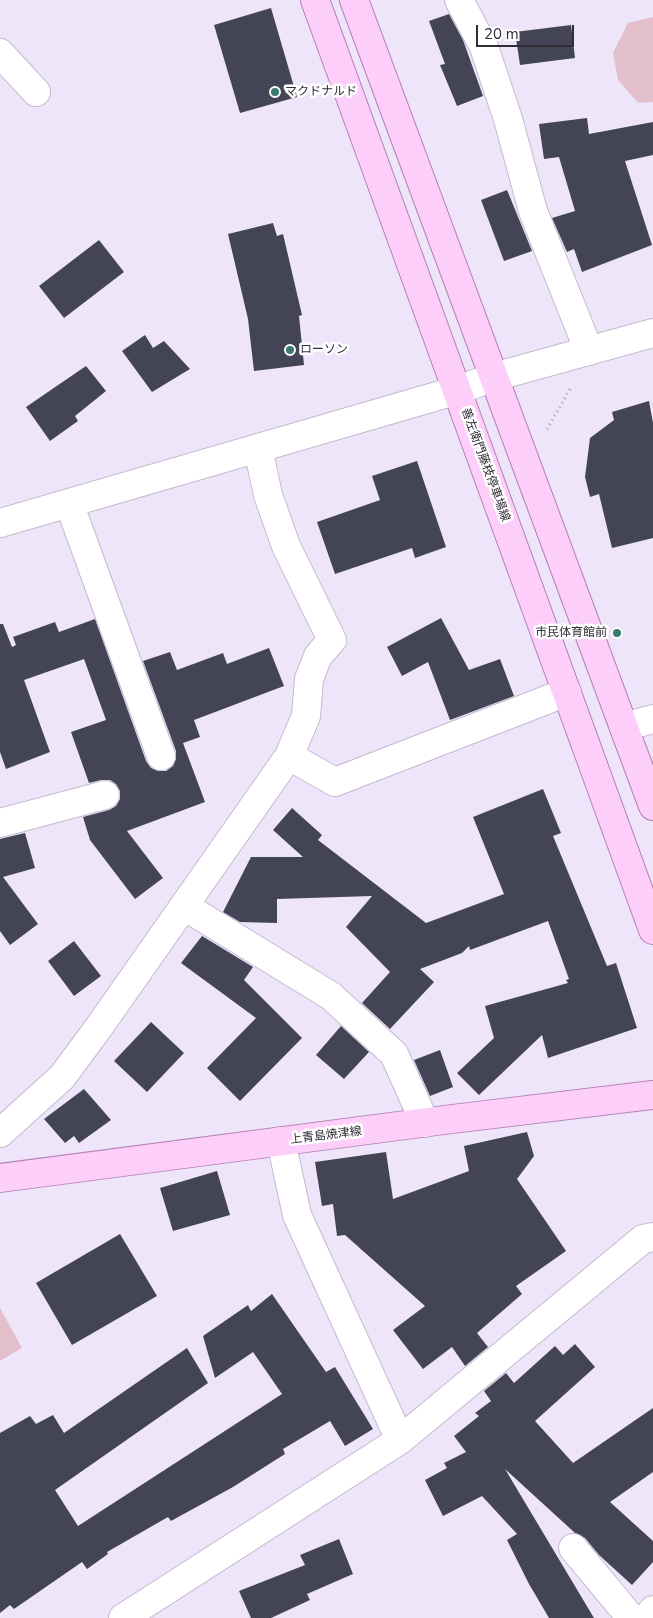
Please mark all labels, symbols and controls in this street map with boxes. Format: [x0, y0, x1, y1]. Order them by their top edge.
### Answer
scale bar [478, 15, 576, 47]
text: 20 m [484, 24, 519, 44]
place label: マクドナルド [285, 85, 357, 99]
marker: マクドナルド [269, 86, 281, 98]
place label: ローソン [300, 343, 348, 357]
marker: ローソン [284, 344, 296, 356]
street label: 善左衛門藤枝停車場線 [458, 406, 512, 524]
place label: 市民体育館前 [535, 626, 607, 640]
marker: 市民体育館前 [611, 627, 623, 639]
street label: 上青島焼津線 [289, 1124, 363, 1148]

